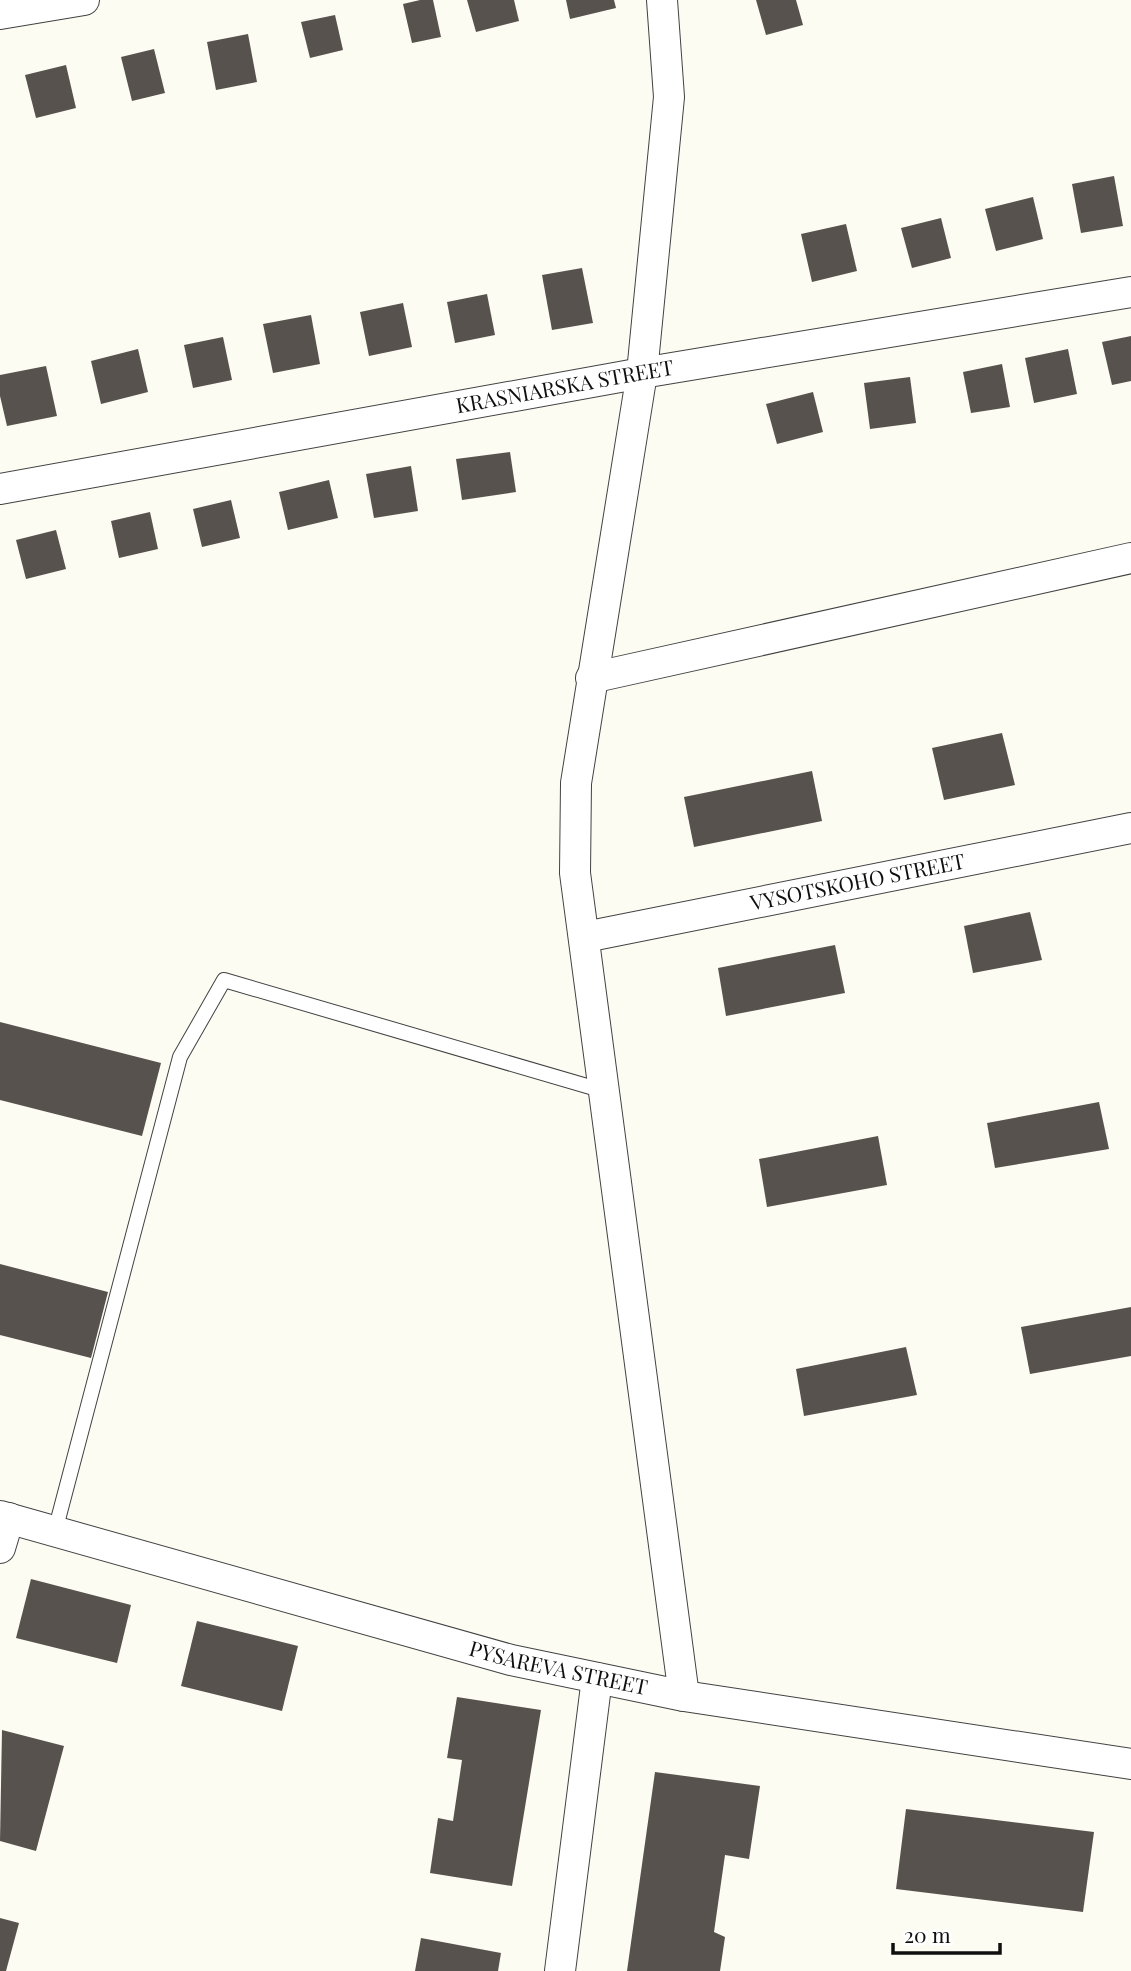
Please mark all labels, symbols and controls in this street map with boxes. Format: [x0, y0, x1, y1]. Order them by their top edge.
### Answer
street label: KRASNIARSKA STREET [453, 352, 675, 418]
street label: VYSOTSKOHO STREET [746, 846, 967, 916]
street label: PYSAREVA STREET [466, 1633, 651, 1700]
scale bar [893, 1912, 1000, 1956]
text: 20 m [904, 1920, 951, 1948]

